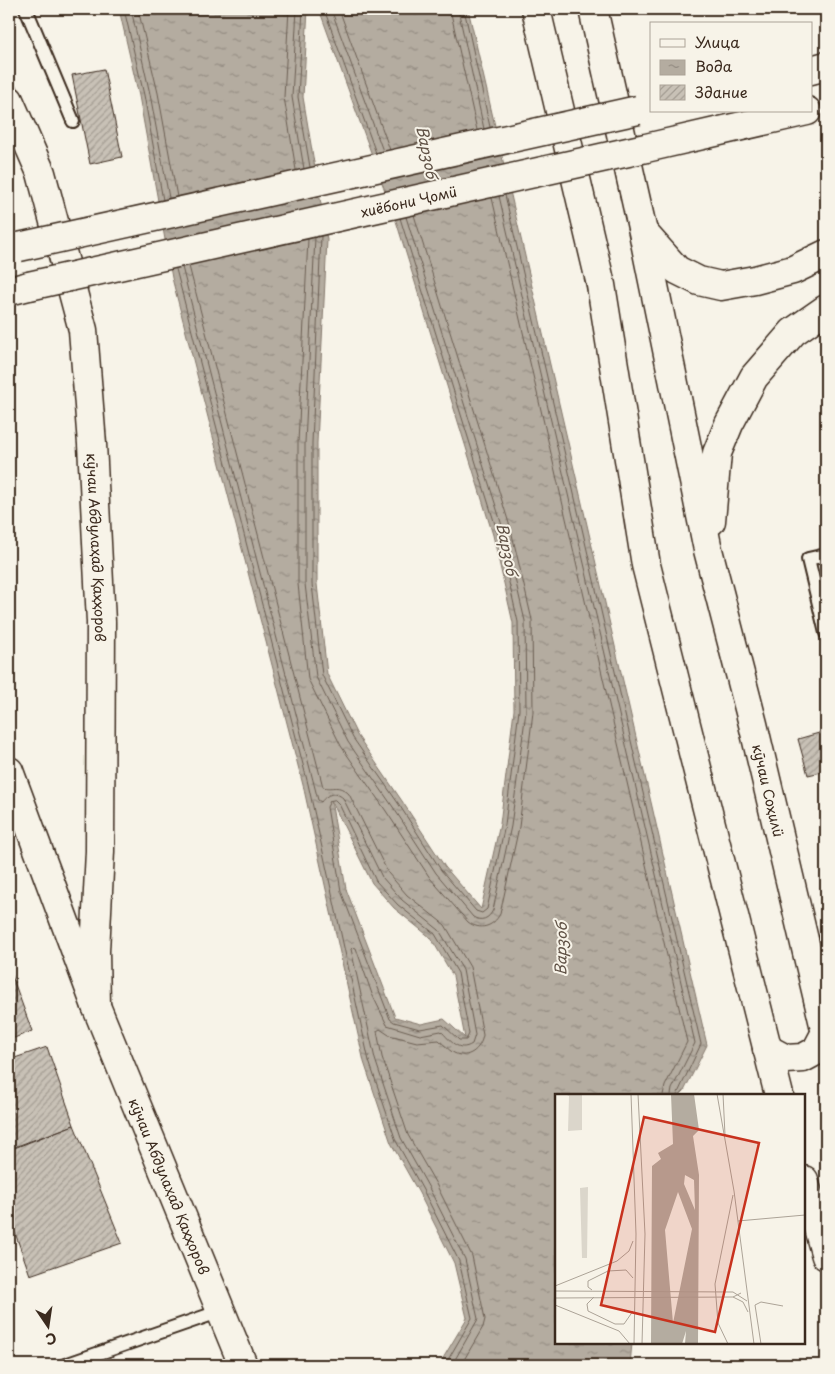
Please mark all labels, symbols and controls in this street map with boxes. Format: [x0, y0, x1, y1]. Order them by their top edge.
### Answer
legend [650, 22, 812, 112]
text: Улица [695, 30, 740, 53]
text: Вода [695, 54, 733, 77]
text: Здание [695, 80, 748, 103]
water label: Варзоб [412, 124, 445, 183]
street label: хиёбони Ҷомӣ [359, 180, 459, 222]
street label: кӯчаи Абдулаҳад Қаҳҳоров [82, 452, 112, 642]
water label: Варзоб [492, 521, 525, 580]
street label: кӯчаи Соҳилӣ [748, 742, 790, 839]
water label: Варзоб [548, 919, 572, 976]
street label: кӯчаи Абдулаҳад Қаҳҳоров [124, 1094, 215, 1277]
inset map [555, 1094, 805, 1344]
north arrow [22, 1302, 72, 1352]
text: С [44, 1328, 59, 1351]

